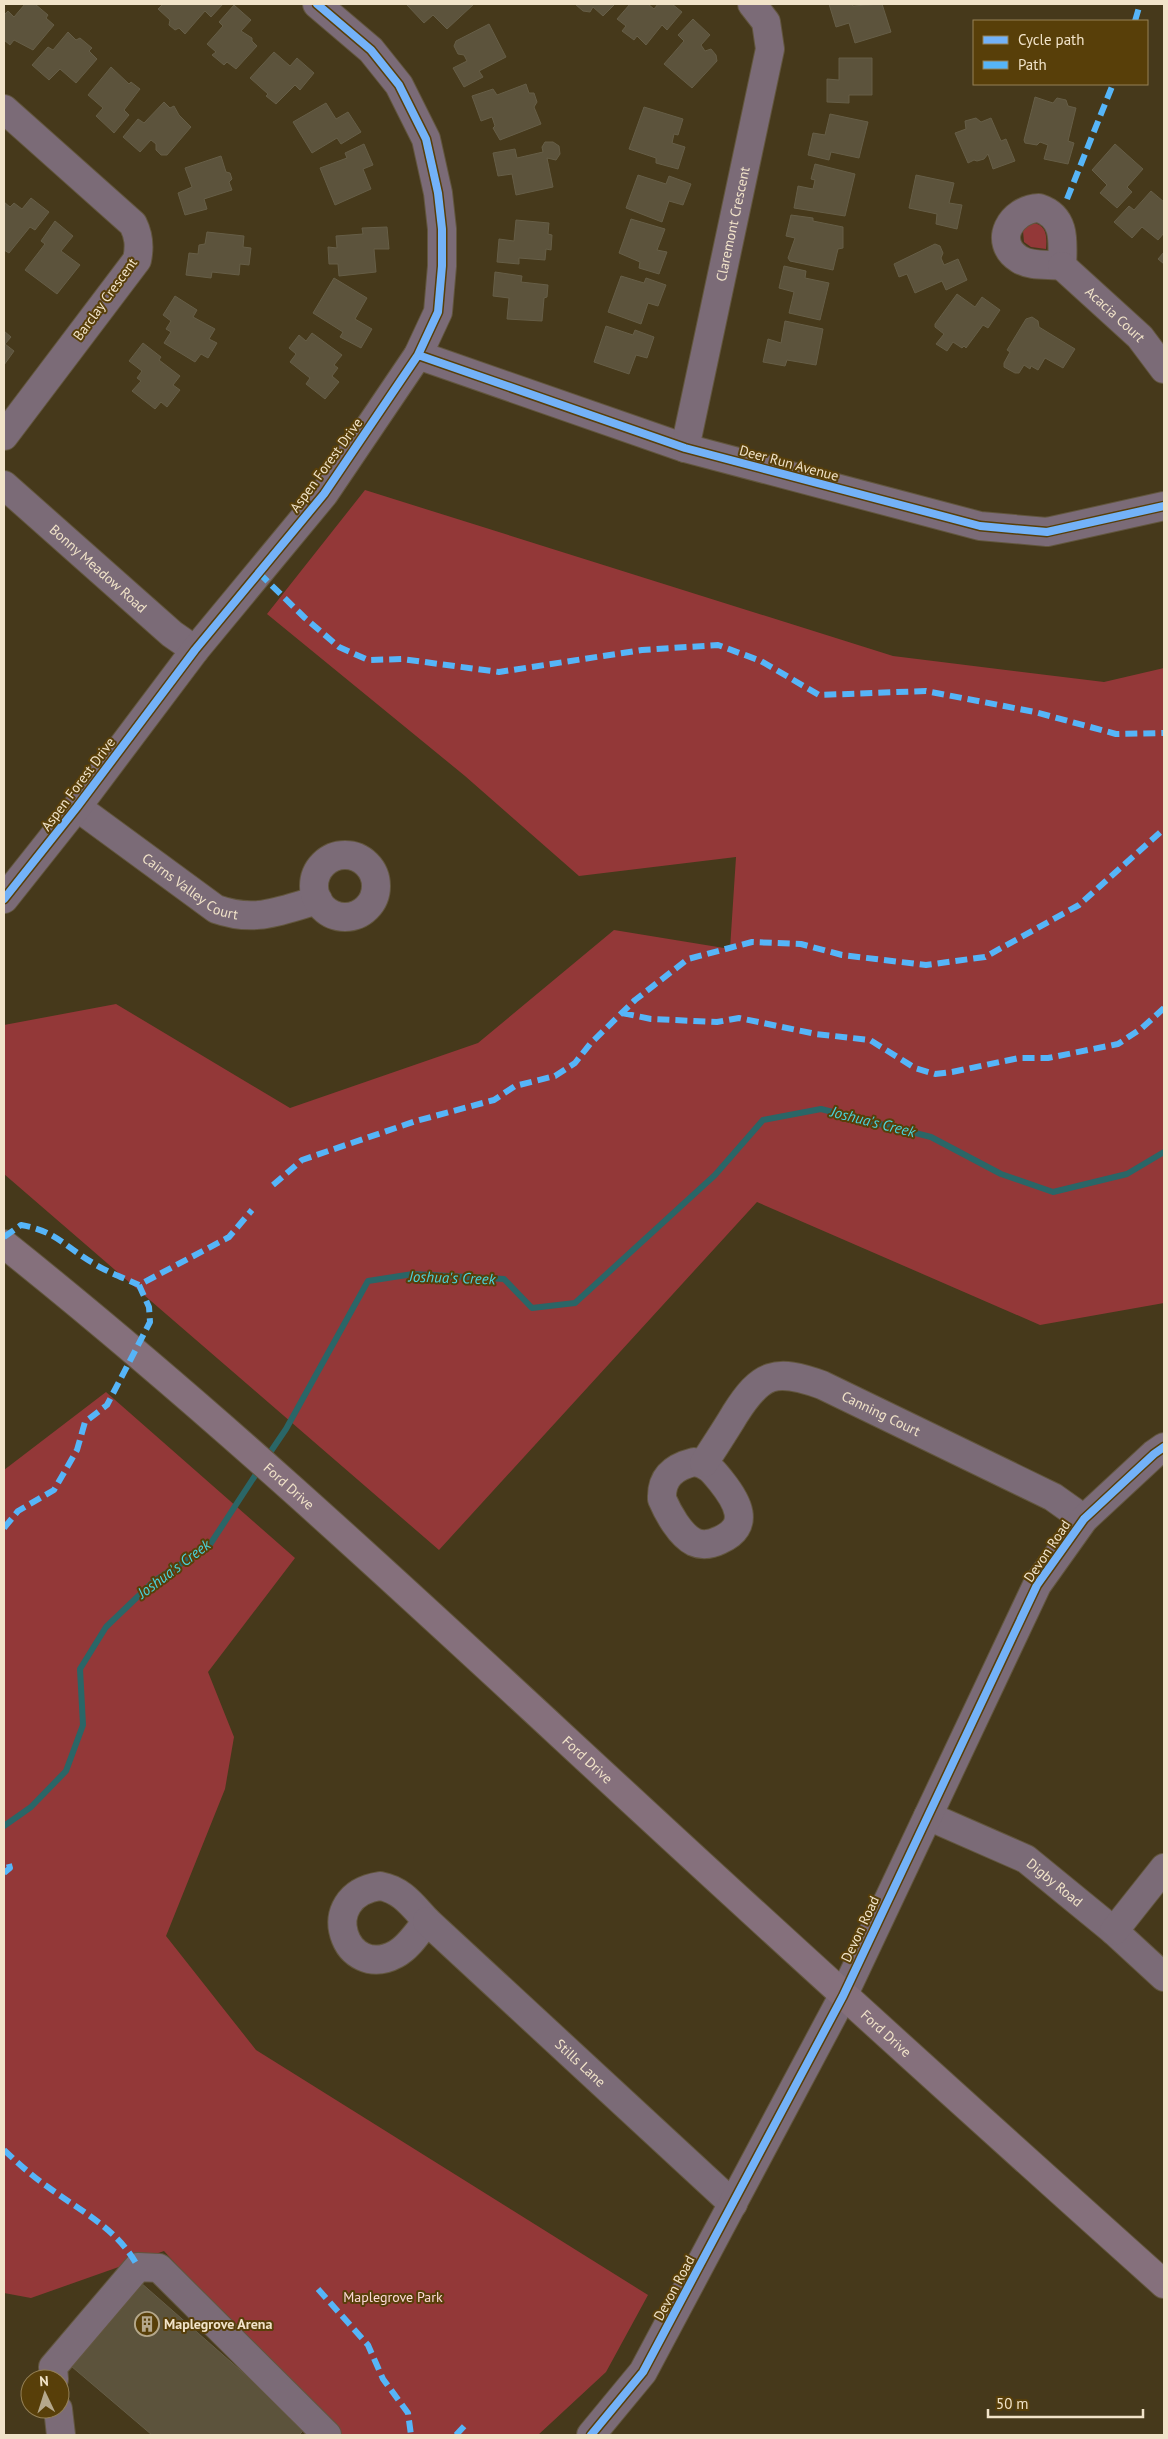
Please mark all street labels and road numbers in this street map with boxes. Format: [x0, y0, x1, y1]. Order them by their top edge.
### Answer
street label: Claremont Crescent [712, 165, 754, 283]
street label: Barclay Crescent [69, 254, 141, 344]
street label: Acacia Court [1082, 283, 1150, 346]
street label: Aspen Forest Drive [286, 414, 366, 516]
street label: Deer Run Avenue [737, 441, 841, 485]
street label: Bonny Meadow Road [46, 521, 151, 617]
street label: Aspen Forest Drive [37, 734, 119, 834]
street label: Cairns Valley Court [139, 849, 240, 923]
street label: Canning Court [839, 1387, 923, 1440]
street label: Ford Drive [260, 1459, 318, 1514]
street label: Devon Road [1020, 1516, 1074, 1586]
street label: Ford Drive [559, 1732, 617, 1787]
street label: Digby Road [1023, 1854, 1086, 1911]
street label: Devon Road [837, 1893, 883, 1965]
street label: Ford Drive [857, 2006, 915, 2061]
street label: Stills Lane [551, 2035, 609, 2091]
street label: Devon Road [649, 2252, 699, 2324]

